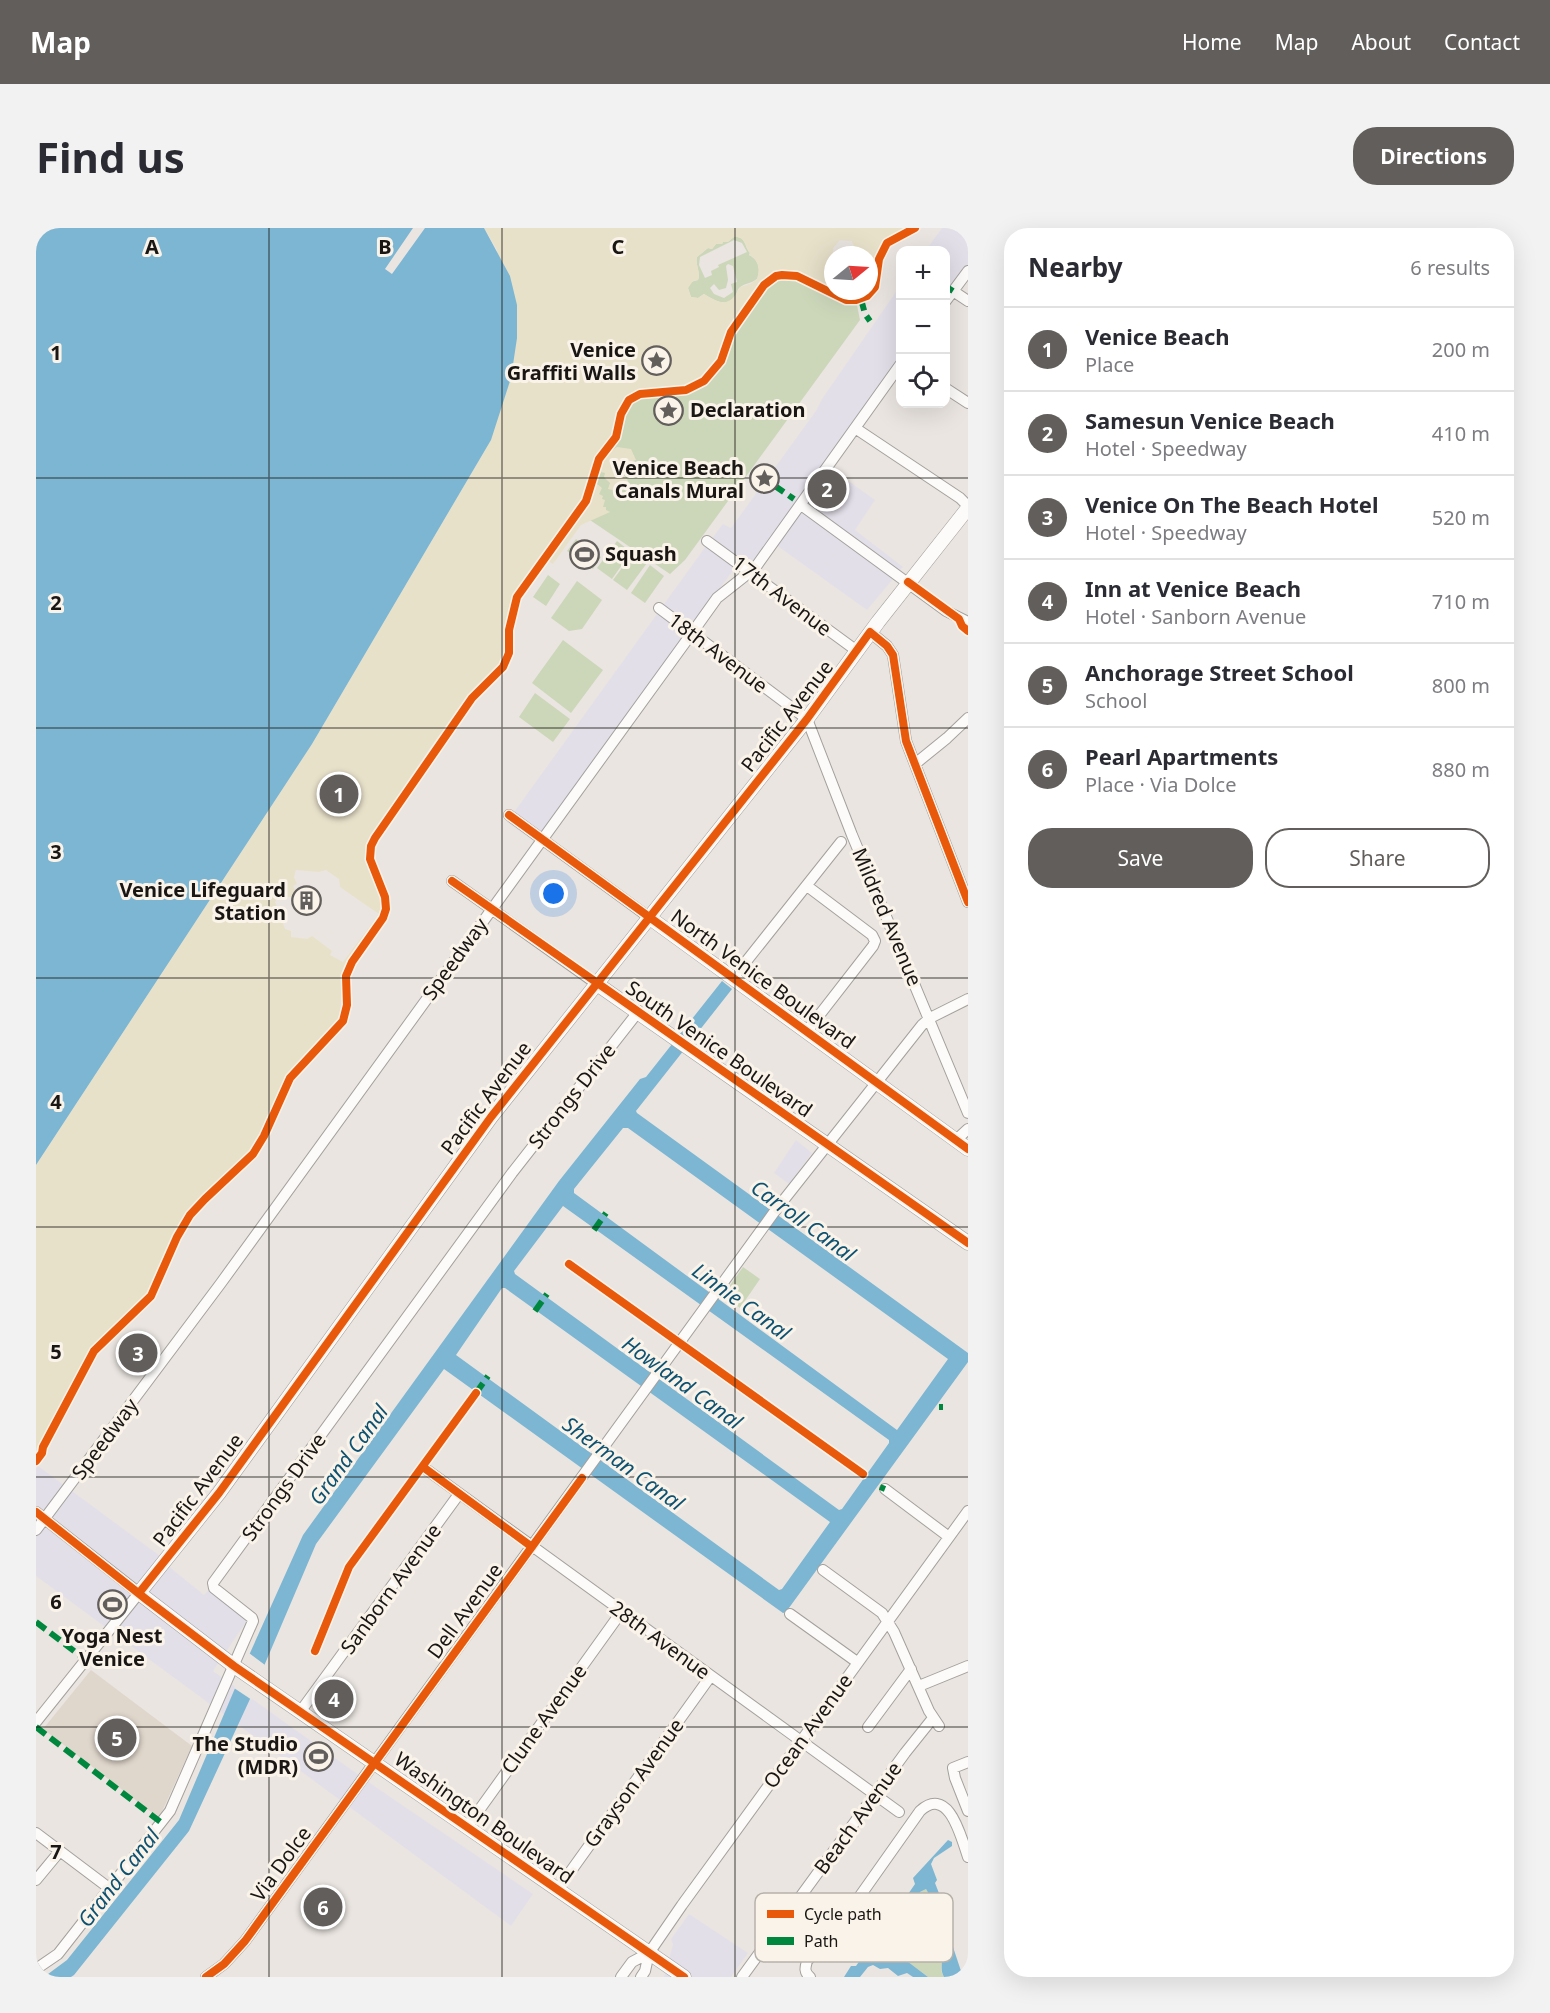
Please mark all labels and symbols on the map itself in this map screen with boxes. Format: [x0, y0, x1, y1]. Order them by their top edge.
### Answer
text: A [145, 233, 159, 260]
text: B [378, 233, 392, 260]
text: C [612, 233, 625, 260]
north arrow [824, 246, 878, 300]
place label: Venice Graffiti Walls [507, 336, 636, 386]
text: 1 [50, 339, 62, 366]
place icon: Venice Graffiti Walls [641, 345, 673, 377]
place icon: Declaration [653, 394, 685, 426]
place label: Declaration [690, 396, 806, 423]
place label: Venice Beach Canals Mural [612, 454, 744, 504]
place icon: Venice Beach Canals Mural [749, 463, 781, 495]
pin: 2 [808, 466, 846, 512]
sports icon: Squash [568, 538, 600, 570]
place label: Squash [605, 540, 677, 567]
street label: 17th Avenue [727, 549, 838, 642]
text: 2 [50, 589, 62, 616]
street label: 18th Avenue [663, 606, 774, 699]
street label: Pacific Avenue [734, 654, 839, 777]
pin: 1 [320, 772, 358, 816]
text: 3 [50, 838, 62, 865]
street label: Mildred Avenue [846, 844, 929, 990]
place label: Venice Lifeguard Station [119, 876, 286, 926]
your location [539, 879, 568, 908]
building icon: Venice Lifeguard Station [291, 885, 323, 917]
street label: North Venice Boulevard [666, 902, 861, 1055]
street label: Speedway [416, 912, 494, 1005]
street label: South Venice Boulevard [621, 974, 818, 1123]
street label: Pacific Avenue [434, 1036, 537, 1160]
street label: Strongs Drive [522, 1037, 621, 1154]
text: 4 [50, 1088, 62, 1115]
water label: Carroll Canal [746, 1173, 862, 1268]
water label: Linnie Canal [687, 1256, 797, 1347]
water label: Howland Canal [617, 1329, 749, 1436]
pin: 3 [118, 1330, 158, 1376]
text: 5 [50, 1338, 62, 1365]
street label: Speedway [65, 1392, 145, 1485]
water label: Grand Canal [302, 1398, 394, 1510]
water label: Sherman Canal [557, 1410, 690, 1517]
street label: Strongs Drive [235, 1427, 332, 1546]
street label: Pacific Avenue [146, 1428, 249, 1552]
street label: Sanborn Avenue [334, 1518, 447, 1659]
street label: Dell Avenue [421, 1558, 508, 1664]
text: 6 [50, 1588, 62, 1615]
sports icon: Yoga Nest Venice [96, 1589, 128, 1621]
street label: 28th Avenue [605, 1594, 716, 1685]
place label: Yoga Nest Venice [62, 1622, 163, 1672]
street label: Clune Avenue [495, 1658, 592, 1779]
street label: Ocean Avenue [757, 1668, 858, 1793]
pin: 4 [314, 1676, 354, 1722]
street label: Grayson Avenue [578, 1713, 690, 1853]
pin: 5 [98, 1716, 136, 1760]
place label: The Studio (MDR) [193, 1730, 298, 1780]
sports icon: The Studio (MDR) [303, 1740, 335, 1772]
street label: Washington Boulevard [389, 1745, 579, 1890]
street label: Beach Avenue [808, 1756, 908, 1879]
street label: Via Dolce [244, 1821, 317, 1907]
water label: Grand Canal [71, 1822, 166, 1932]
text: 7 [50, 1838, 62, 1865]
pin: 6 [304, 1884, 342, 1930]
legend [755, 1893, 953, 1962]
text: Cycle path [804, 1903, 882, 1925]
text: Path [804, 1930, 838, 1952]

